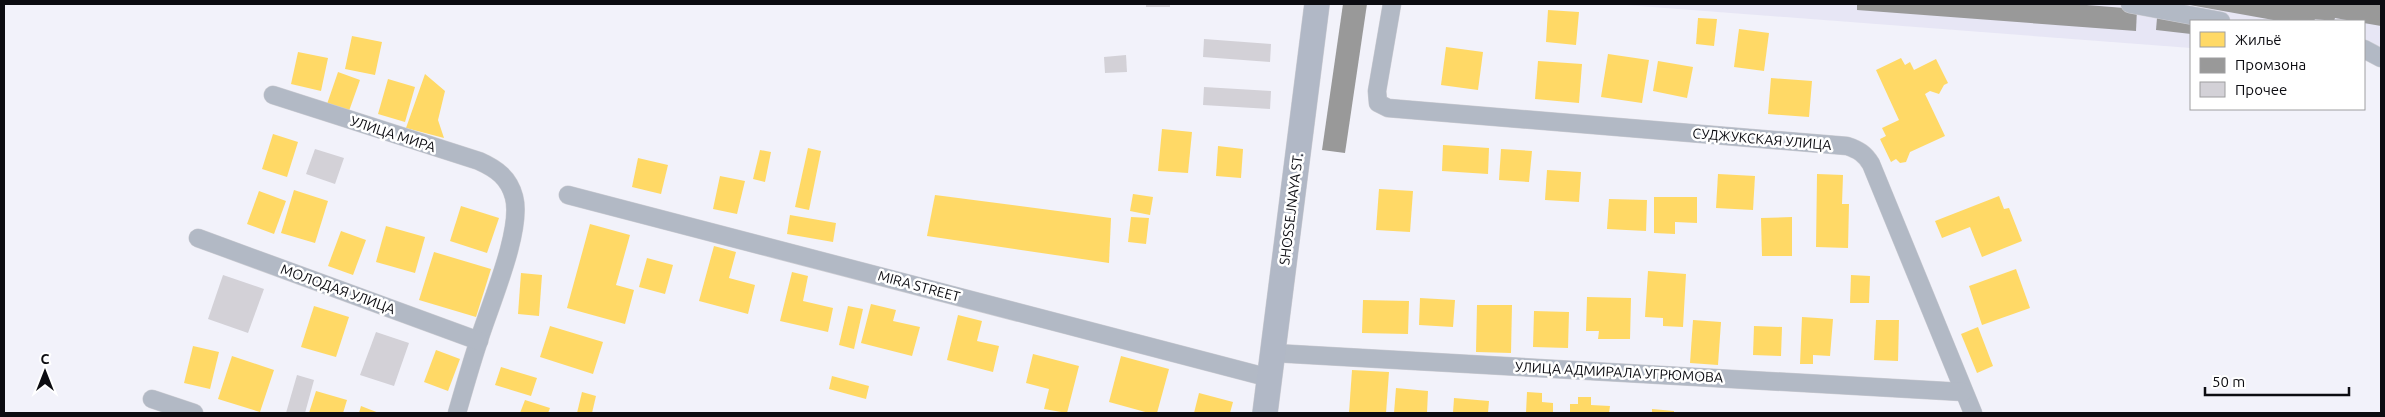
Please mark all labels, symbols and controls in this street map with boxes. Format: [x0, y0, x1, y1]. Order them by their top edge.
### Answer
legend [2190, 20, 2365, 110]
text: Жильё [2235, 31, 2282, 48]
text: Промзона [2235, 56, 2306, 73]
text: Прочее [2235, 81, 2287, 98]
street label: УЛИЦА МИРА [348, 113, 438, 155]
street label: СУДЖУКСКАЯ УЛИЦА [1692, 125, 1832, 153]
street label: SHOSSEJNAYA ST. [1276, 152, 1306, 266]
street label: МОЛОДАЯ УЛИЦА [279, 261, 397, 317]
street label: MIRA STREET [876, 267, 962, 305]
north arrow [20, 347, 70, 397]
text: С [41, 351, 50, 367]
street label: УЛИЦА АДМИРАЛА УГРЮМОВА [1515, 359, 1723, 385]
scale bar [2205, 364, 2349, 396]
text: 50 m [2212, 373, 2245, 390]

